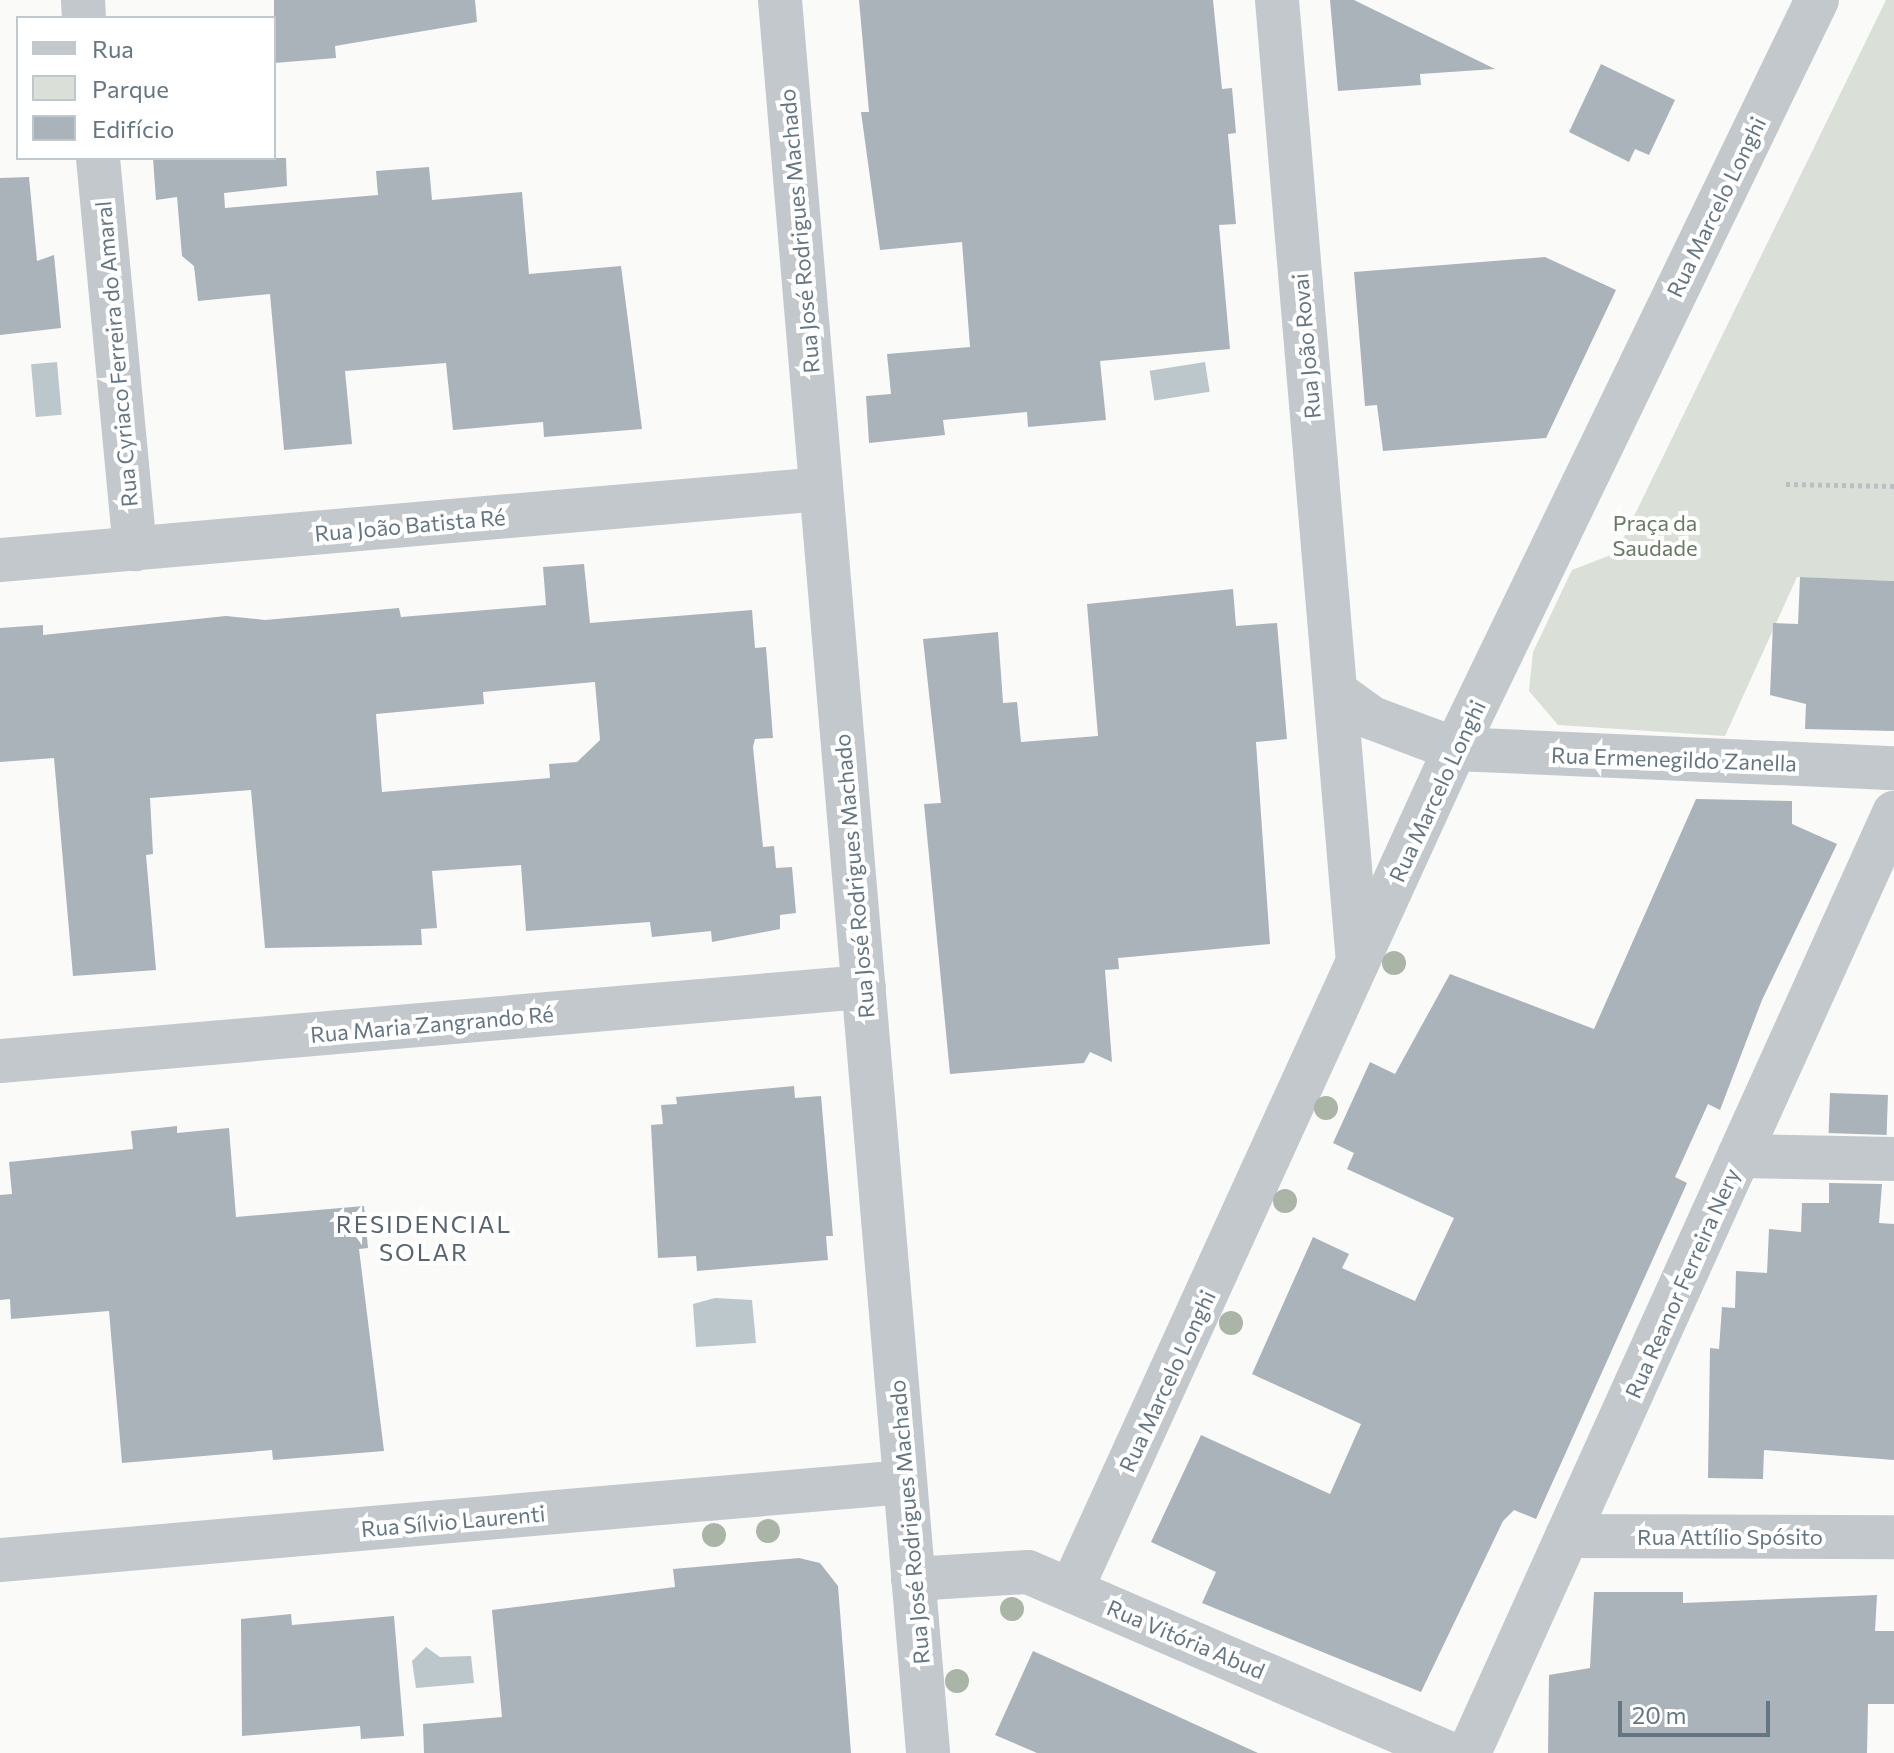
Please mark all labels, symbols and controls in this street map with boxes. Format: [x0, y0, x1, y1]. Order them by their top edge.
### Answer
legend [16, 16, 276, 160]
text: Rua [92, 34, 134, 63]
text: Parque [92, 74, 169, 103]
street label: Rua José Rodrigues Machado [773, 88, 825, 374]
street label: Rua Marcelo Longhi [1661, 113, 1771, 301]
text: Edifício [92, 114, 174, 143]
street label: Rua Cyriaco Ferreira do Amaral [89, 200, 143, 508]
street label: Rua João Rovai [1286, 272, 1326, 420]
street label: Rua João Batista Ré [313, 503, 507, 547]
park label: Praça da Saudade [1612, 509, 1698, 560]
street label: Rua Marcelo Longhi [1383, 696, 1491, 886]
street label: Rua José Rodrigues Machado [828, 733, 880, 1019]
street label: Rua Ermenegildo Zanella [1551, 742, 1797, 776]
street label: Rua Maria Zangrando Ré [309, 1000, 555, 1048]
street label: Rua Reanor Ferreira Nery [1619, 1164, 1745, 1402]
district label: RESIDENCIAL SOLAR [336, 1210, 512, 1266]
street label: Rua Marcelo Longhi [1113, 1286, 1221, 1476]
street label: Rua José Rodrigues Machado [883, 1379, 935, 1665]
street label: Rua Sílvio Laurenti [360, 1500, 546, 1542]
street label: Rua Attílio Spósito [1637, 1524, 1823, 1550]
street label: Rua Vitória Abud [1103, 1594, 1269, 1684]
scale bar [1622, 1685, 1774, 1735]
text: 20 m [1632, 1700, 1686, 1729]

